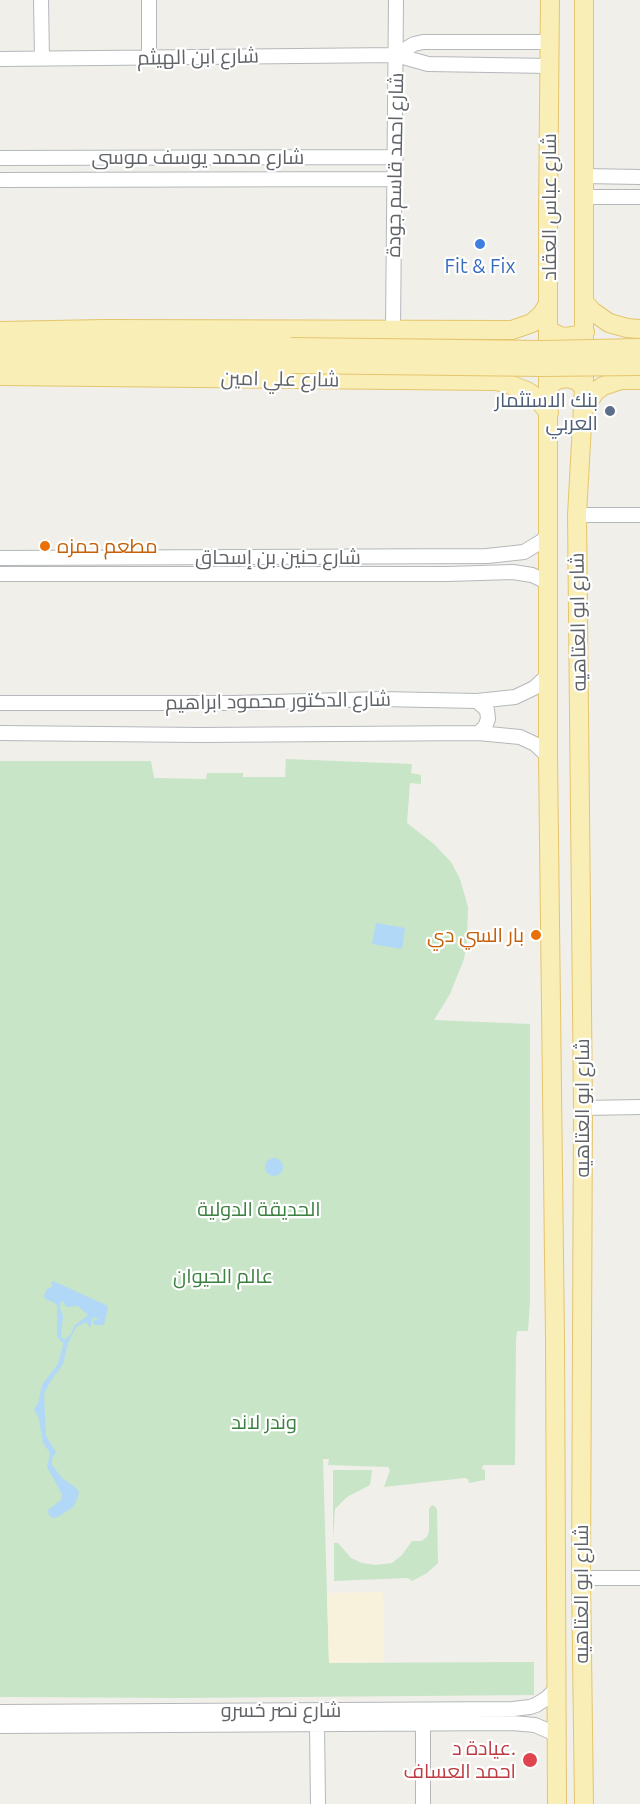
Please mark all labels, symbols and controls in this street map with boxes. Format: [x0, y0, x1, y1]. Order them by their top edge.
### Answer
street label: شارع ابن الهيثم [137, 44, 259, 70]
street label: شارع احمد قاسم جودة [381, 72, 409, 258]
street label: شارع عباس العقاد [537, 133, 561, 281]
street label: شارع محمد يوسف موسى [92, 145, 304, 169]
marker: Fit & Fix [473, 237, 487, 251]
place label: Fit & Fix [445, 254, 515, 278]
street label: شارع علي امين [220, 366, 340, 392]
place label: بنك الاستثمار العربي [495, 388, 598, 435]
marker: بنك الاستثمار العربي [603, 404, 617, 418]
place label: مطعم حمزه [57, 534, 158, 558]
marker: مطعم حمزه [38, 539, 52, 553]
street label: شارع حنين بن إسحاق [195, 545, 361, 569]
street label: شارع ابو العتاهيه [565, 552, 591, 692]
street label: شارع الدكتور محمود ابراهيم [165, 687, 391, 715]
place label: بار السي دي [427, 923, 524, 947]
marker: بار السي دي [529, 928, 543, 942]
street label: شارع ابو العتاهيه [570, 1039, 594, 1177]
park label: الحديقة الدولية [197, 1197, 321, 1221]
park label: عالم الحيوان [173, 1264, 273, 1288]
park label: وندر لاند [231, 1410, 297, 1434]
street label: شارع ابو العتاهيه [569, 1525, 593, 1663]
street label: شارع نصر خسرو [221, 1698, 341, 1722]
place label: عيادة د. احمد العساف [403, 1736, 516, 1783]
marker: عيادة د. احمد العساف [521, 1751, 539, 1769]

